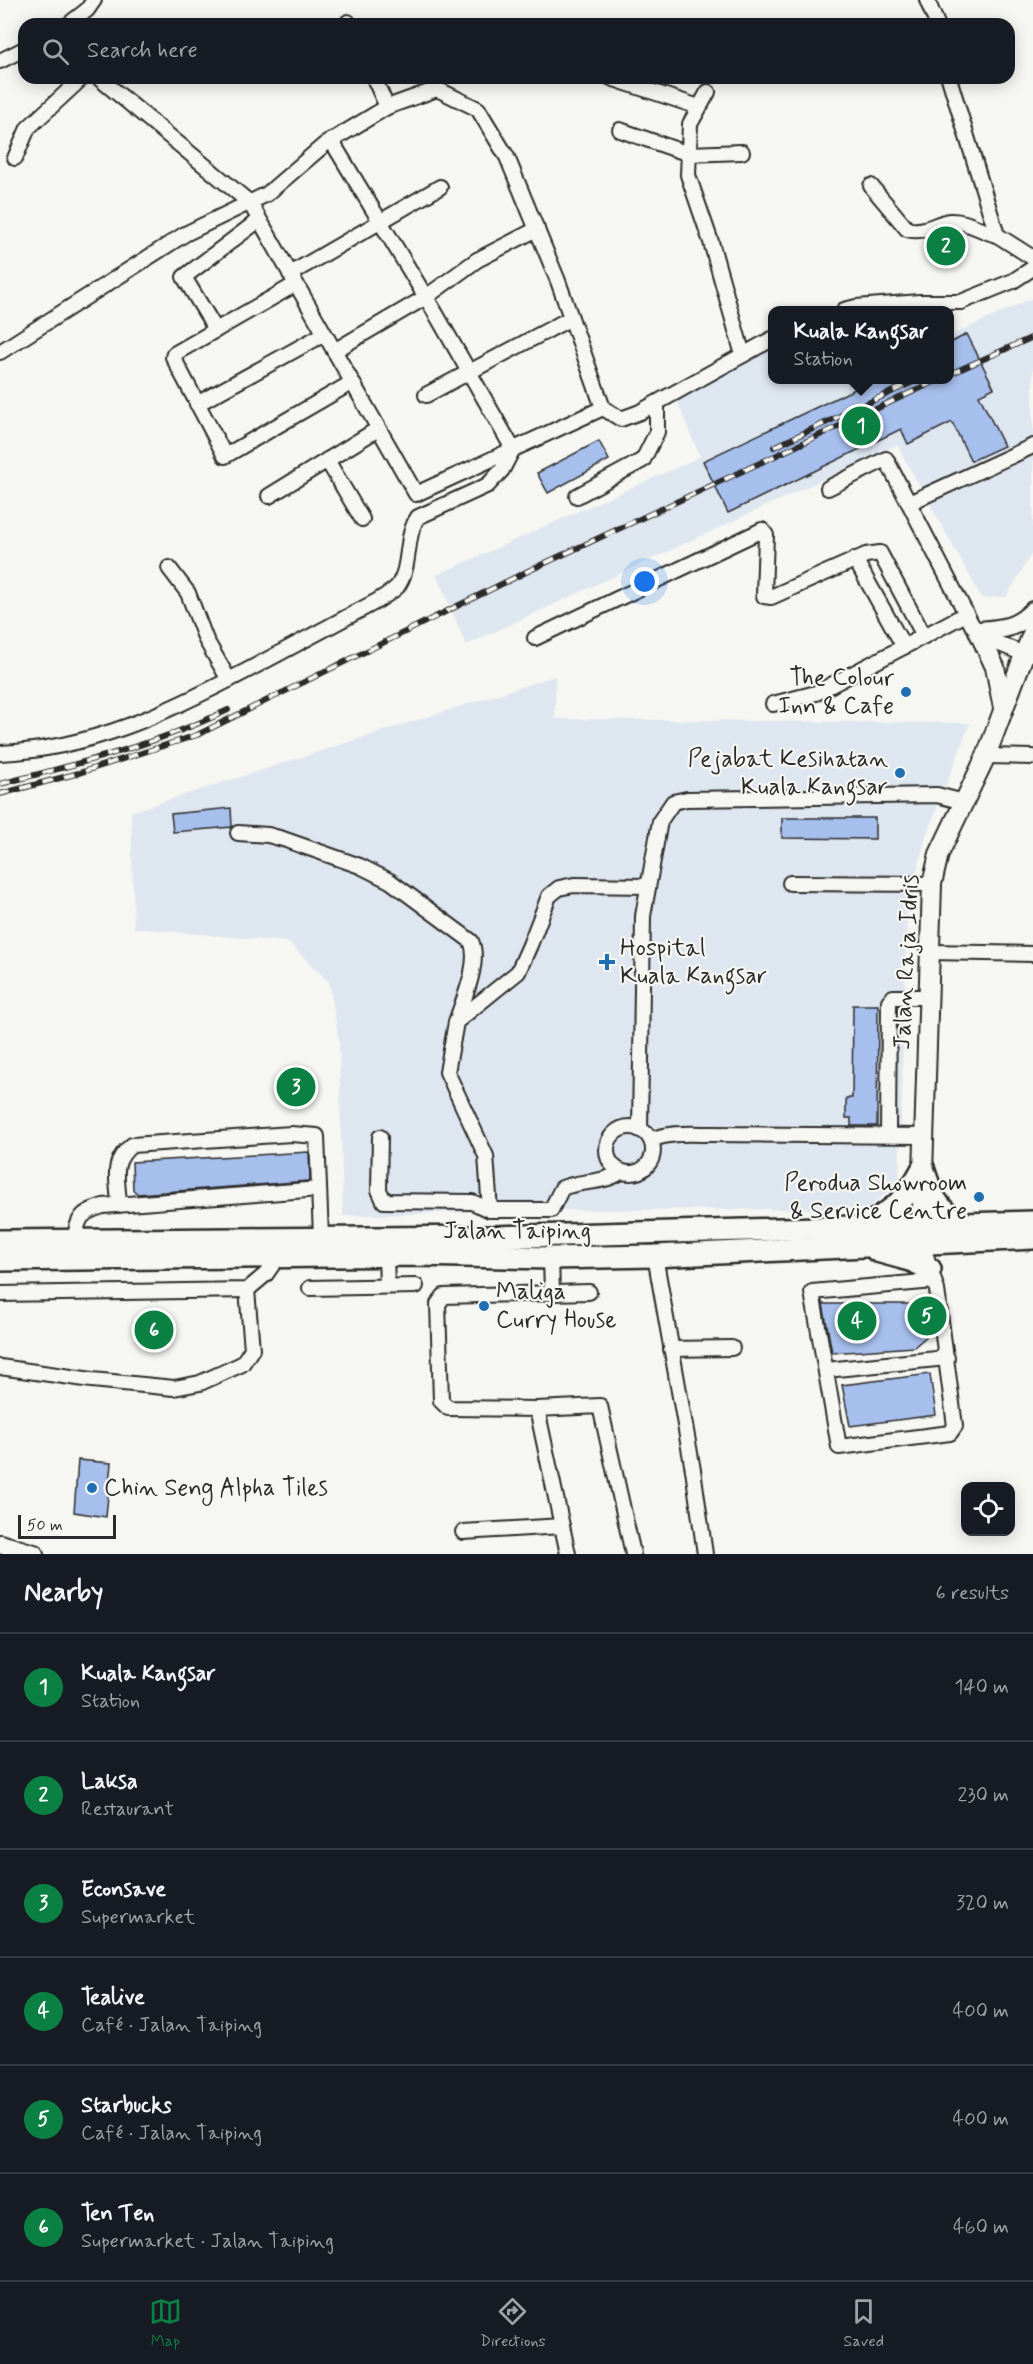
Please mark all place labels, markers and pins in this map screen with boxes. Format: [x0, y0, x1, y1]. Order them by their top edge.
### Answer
pin: 2 [926, 224, 966, 268]
pin: 1 [842, 404, 880, 448]
place label: The Colour Inn & Cafe [778, 663, 894, 722]
marker: The Colour Inn & Cafe [899, 685, 913, 699]
place label: Pejabat Kesihatan Kuala Kangsar [688, 744, 888, 806]
marker: Pejabat Kesihatan Kuala Kangsar [893, 766, 907, 780]
place label: Hospital Kuala Kangsar [620, 933, 767, 995]
marker: Hospital Kuala Kangsar [598, 953, 616, 971]
pin: 3 [276, 1064, 316, 1110]
place label: Perodua Showroom & Service Centre [784, 1168, 967, 1227]
marker: Perodua Showroom & Service Centre [972, 1190, 986, 1204]
place label: Maliga Curry House [496, 1277, 617, 1336]
pin: 5 [908, 1294, 946, 1338]
pin: 4 [838, 1298, 876, 1344]
marker: Maliga Curry House [477, 1299, 491, 1313]
pin: 6 [134, 1308, 174, 1352]
place label: Chin Seng Alpha Tiles [104, 1473, 328, 1506]
marker: Chin Seng Alpha Tiles [85, 1481, 99, 1495]

